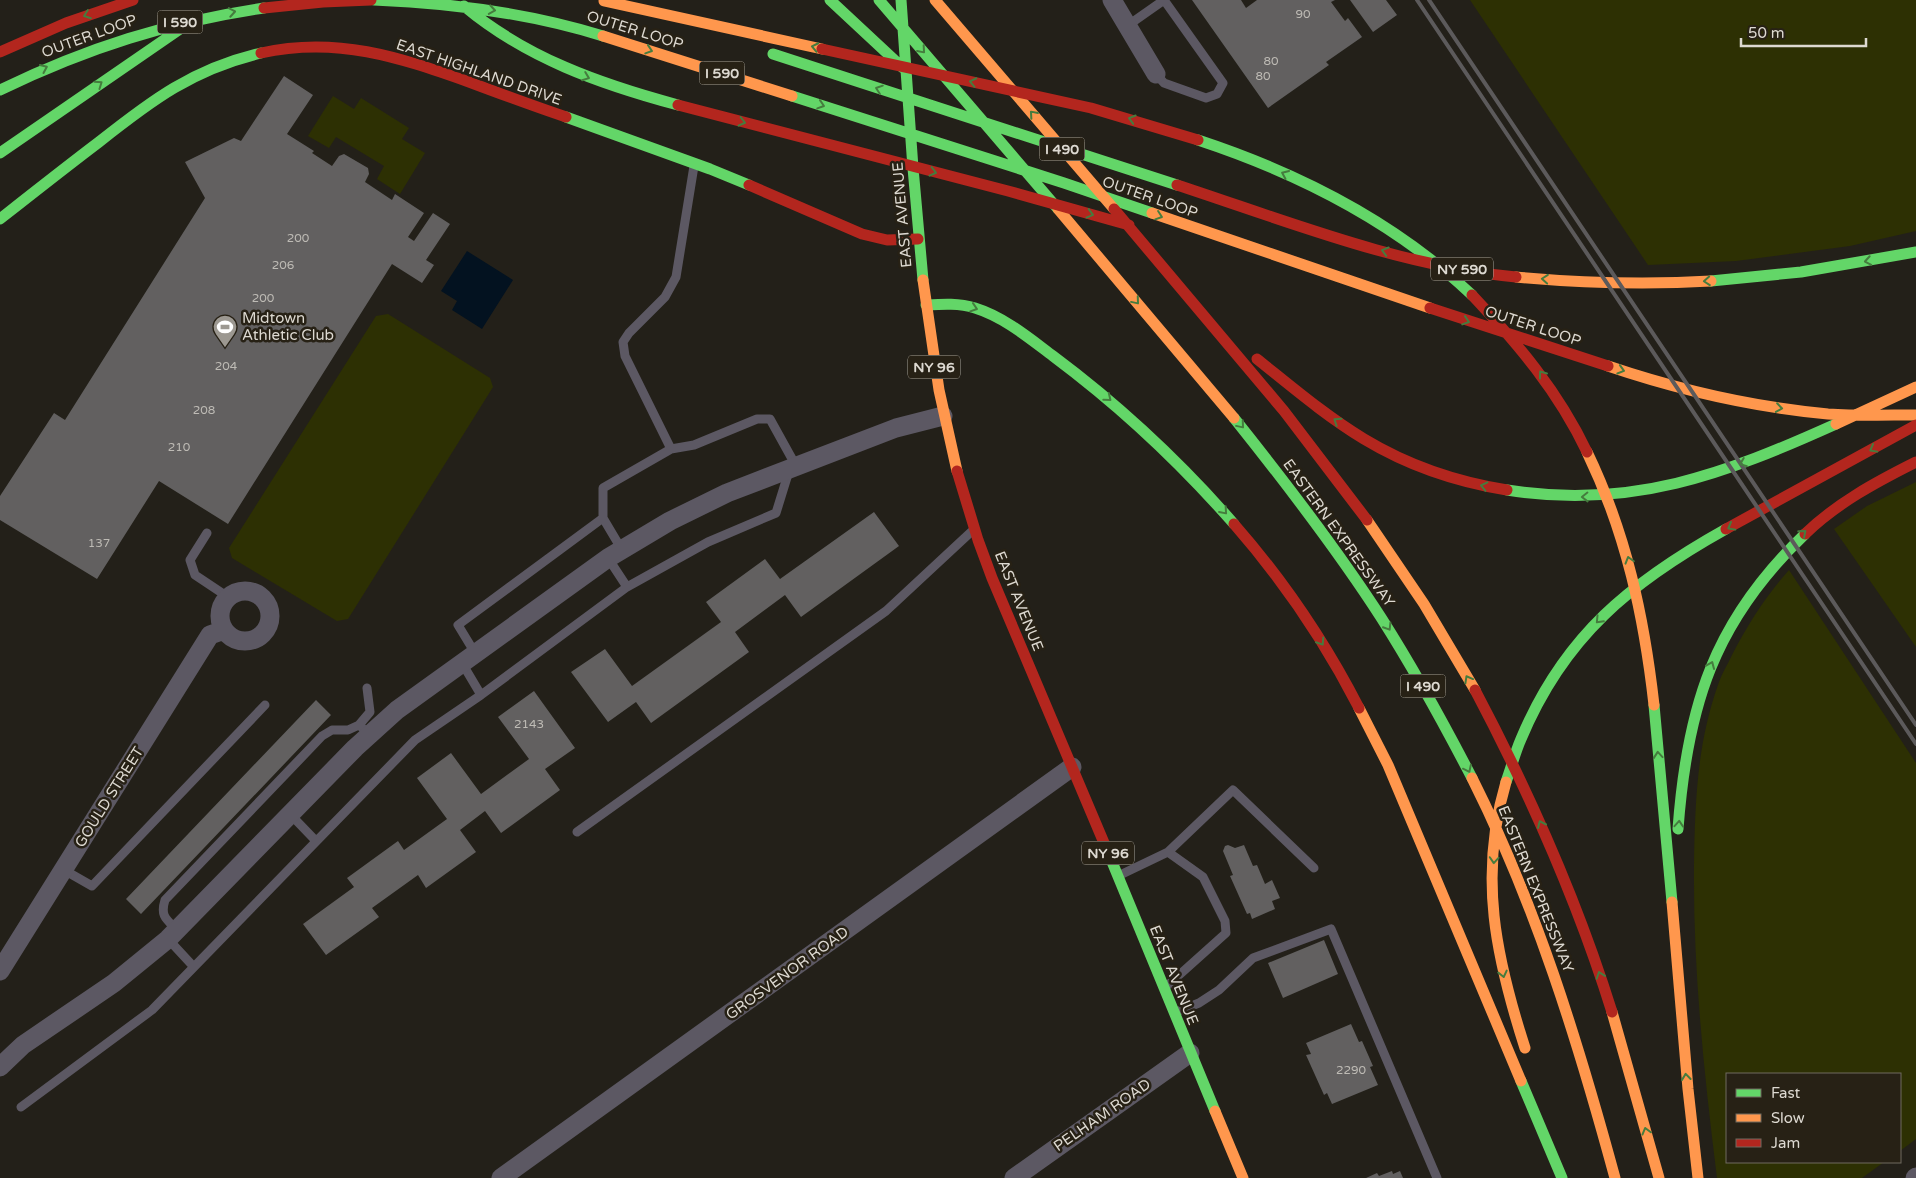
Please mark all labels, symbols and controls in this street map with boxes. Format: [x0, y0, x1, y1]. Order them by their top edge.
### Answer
one-way arrow [488, 4, 496, 15]
one-way arrow [228, 7, 237, 17]
street label: OUTER LOOP [585, 7, 685, 53]
house number: 90 [1295, 7, 1311, 21]
one-way arrow [83, 9, 91, 19]
street label: OUTER LOOP [39, 10, 139, 62]
road number: I 590 [158, 11, 202, 34]
scale bar [1741, 15, 1866, 47]
text: 50 m [1748, 24, 1785, 42]
street label: EAST HIGHLAND DRIVE [394, 35, 564, 109]
one-way arrow [810, 43, 819, 53]
one-way arrow [644, 44, 653, 54]
one-way arrow [916, 45, 925, 54]
house number: 80 [1263, 54, 1279, 68]
road number: I 590 [700, 62, 744, 84]
one-way arrow [39, 64, 48, 75]
house number: 80 [1255, 69, 1271, 83]
one-way arrow [581, 71, 589, 81]
one-way arrow [969, 77, 978, 88]
one-way arrow [93, 81, 103, 90]
one-way arrow [875, 85, 884, 95]
one-way arrow [816, 99, 824, 109]
one-way arrow [1029, 110, 1038, 119]
one-way arrow [1128, 115, 1136, 125]
one-way arrow [737, 117, 745, 127]
road number: I 490 [1040, 138, 1084, 160]
street label: EAST AVENUE [888, 161, 916, 269]
one-way arrow [928, 166, 936, 176]
one-way arrow [1281, 169, 1290, 180]
street label: OUTER LOOP [1100, 172, 1200, 222]
one-way arrow [1085, 208, 1094, 219]
one-way arrow [1155, 210, 1163, 220]
house number: 200 [287, 231, 310, 245]
one-way arrow [1381, 246, 1390, 256]
one-way arrow [1864, 256, 1873, 266]
house number: 206 [272, 258, 294, 272]
road number: NY 590 [1431, 258, 1493, 280]
one-way arrow [1540, 274, 1548, 285]
one-way arrow [1703, 275, 1711, 286]
house number: 200 [252, 291, 275, 305]
one-way arrow [1131, 296, 1140, 305]
one-way arrow [969, 302, 977, 312]
street label: OUTER LOOP [1483, 302, 1583, 350]
place label: Midtown Athletic Club [242, 309, 334, 344]
sports icon: Midtown Athletic Club [212, 314, 238, 348]
one-way arrow [1462, 315, 1470, 325]
road number: NY 96 [908, 356, 960, 378]
house number: 204 [215, 359, 238, 373]
one-way arrow [1616, 365, 1625, 375]
one-way arrow [1539, 371, 1547, 380]
one-way arrow [1102, 393, 1111, 401]
one-way arrow [1775, 402, 1783, 413]
house number: 208 [193, 403, 215, 417]
one-way arrow [1333, 417, 1342, 427]
one-way arrow [1235, 420, 1244, 429]
house number: 210 [168, 440, 191, 454]
one-way arrow [1870, 443, 1879, 453]
street label: EASTERN EXPRESSWAY [1279, 456, 1399, 611]
one-way arrow [1740, 457, 1748, 467]
one-way arrow [1480, 481, 1489, 492]
one-way arrow [1581, 492, 1589, 502]
one-way arrow [1219, 506, 1228, 515]
one-way arrow [1727, 520, 1736, 530]
one-way arrow [1798, 530, 1807, 539]
house number: 137 [88, 536, 110, 550]
street label: EAST AVENUE [991, 548, 1047, 654]
one-way arrow [1624, 555, 1635, 564]
one-way arrow [1596, 614, 1605, 623]
one-way arrow [1382, 622, 1391, 631]
one-way arrow [1315, 636, 1324, 645]
one-way arrow [1704, 661, 1715, 670]
road number: I 490 [1400, 674, 1446, 698]
one-way arrow [1464, 675, 1474, 684]
house number: 2143 [514, 717, 544, 731]
street label: GOULD STREET [71, 743, 147, 851]
one-way arrow [1653, 750, 1664, 758]
one-way arrow [1461, 764, 1472, 773]
street label: EASTERN EXPRESSWAY [1494, 803, 1578, 975]
one-way arrow [1537, 820, 1548, 829]
one-way arrow [1673, 820, 1684, 828]
road number: NY 96 [1082, 841, 1134, 864]
one-way arrow [1488, 856, 1499, 864]
street label: GROSVENOR ROAD [722, 922, 852, 1024]
street label: EAST AVENUE [1146, 922, 1202, 1028]
one-way arrow [1497, 970, 1508, 979]
one-way arrow [1596, 972, 1606, 980]
house number: 2290 [1336, 1063, 1367, 1077]
one-way arrow [1681, 1073, 1692, 1081]
legend [1726, 1073, 1901, 1163]
street label: PELHAM ROAD [1050, 1075, 1154, 1155]
text: Fast [1771, 1084, 1801, 1102]
text: Slow [1771, 1109, 1805, 1127]
one-way arrow [1642, 1127, 1652, 1135]
text: Jam [1771, 1134, 1800, 1152]

